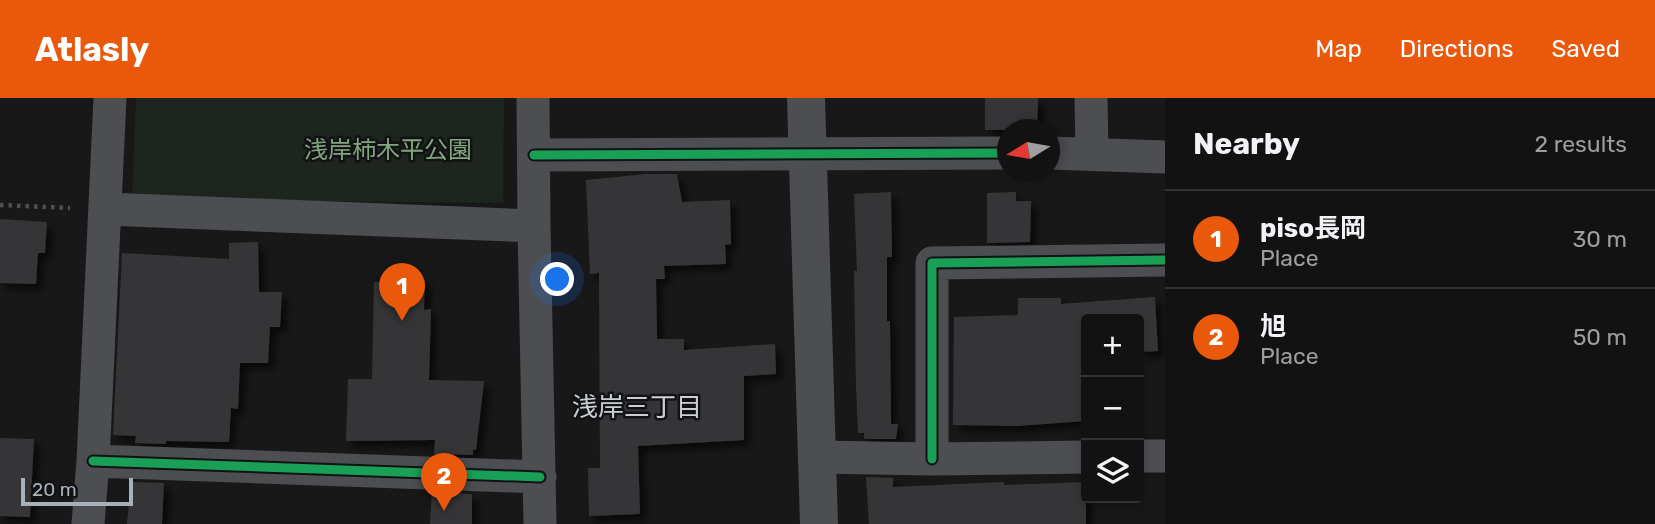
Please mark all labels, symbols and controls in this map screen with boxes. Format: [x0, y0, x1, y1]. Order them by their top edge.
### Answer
text: Atlasly [35, 30, 149, 69]
text: Map [1315, 35, 1362, 63]
text: Directions [1400, 35, 1513, 63]
text: Saved [1551, 35, 1620, 63]
north arrow [997, 119, 1060, 182]
text: Nearby [1193, 126, 1300, 162]
text: 2 results [1535, 130, 1627, 158]
park label: 浅岸柿木平公園 [304, 136, 472, 164]
text: piso長岡 [1260, 213, 1366, 244]
text: 1 [1210, 225, 1222, 253]
text: 30 m [1572, 225, 1627, 253]
text: Place [1260, 244, 1319, 272]
your location [540, 262, 574, 296]
pin: 1 [379, 263, 425, 321]
text: 旭 [1260, 311, 1286, 342]
map controls [1081, 314, 1144, 503]
button: + [1081, 314, 1144, 377]
text: 2 [1209, 323, 1223, 351]
text: 50 m [1573, 323, 1627, 351]
text: Place [1260, 342, 1319, 370]
button: − [1081, 377, 1144, 440]
district label: 浅岸三丁目 [572, 392, 702, 423]
button: layers [1081, 440, 1144, 503]
pin: 2 [421, 453, 467, 511]
scale bar [21, 475, 133, 507]
text: 20 m [32, 478, 77, 501]

